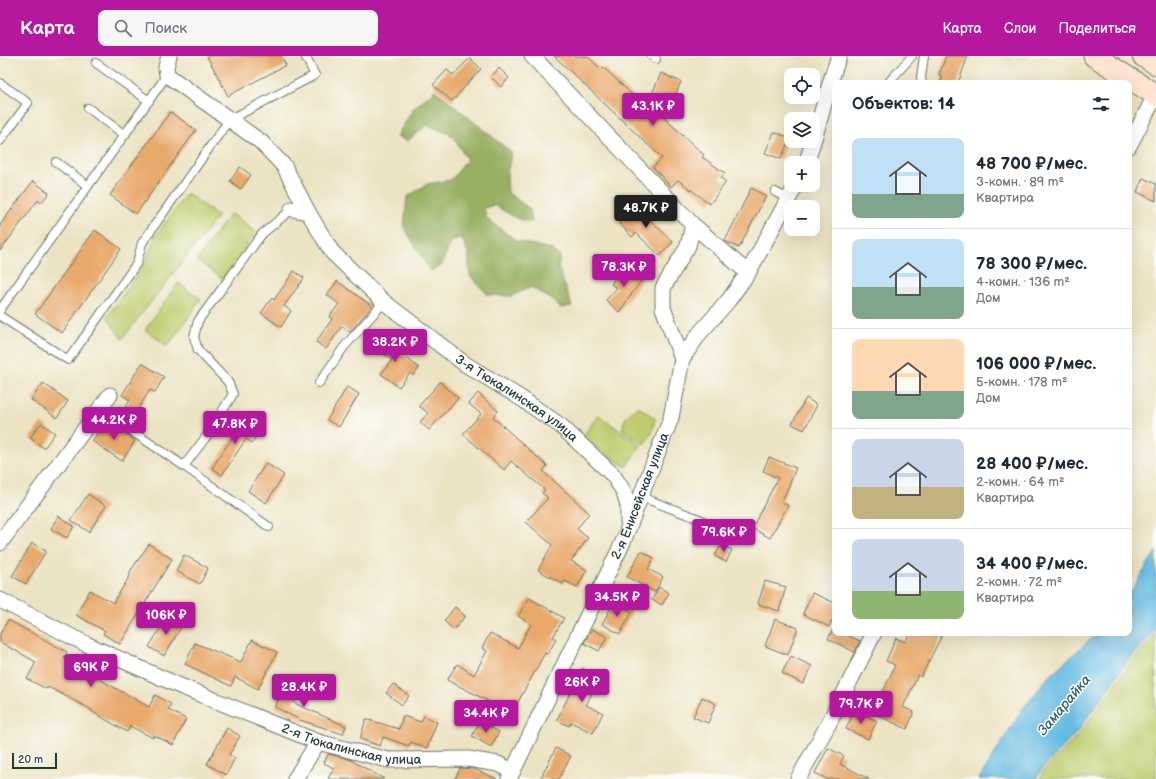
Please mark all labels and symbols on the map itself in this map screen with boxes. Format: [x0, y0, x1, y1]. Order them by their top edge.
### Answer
pin: 43.1K ₽ [616, 93, 690, 127]
pin: 48.7K ₽ [609, 195, 683, 229]
pin: 78.3K ₽ [587, 254, 661, 288]
pin: 38.2K ₽ [358, 329, 432, 363]
street label: 3-я Тюкалинская улица [452, 351, 581, 446]
pin: 44.2K ₽ [77, 407, 151, 441]
pin: 47.8K ₽ [198, 411, 272, 445]
street label: 2-я Енисейская улица [608, 430, 673, 562]
pin: 79.6K ₽ [687, 519, 761, 553]
pin: 34.5K ₽ [580, 584, 654, 618]
pin: 106K ₽ [133, 602, 199, 636]
pin: 69K ₽ [63, 654, 119, 688]
pin: 26K ₽ [554, 669, 610, 703]
water label: Замарайка [1034, 671, 1094, 739]
pin: 28.4K ₽ [267, 674, 341, 708]
pin: 79.7K ₽ [824, 691, 898, 725]
pin: 34.4K ₽ [449, 700, 523, 734]
street label: 2-я Тюкалинская улица [279, 720, 422, 768]
scale bar [12, 751, 57, 770]

